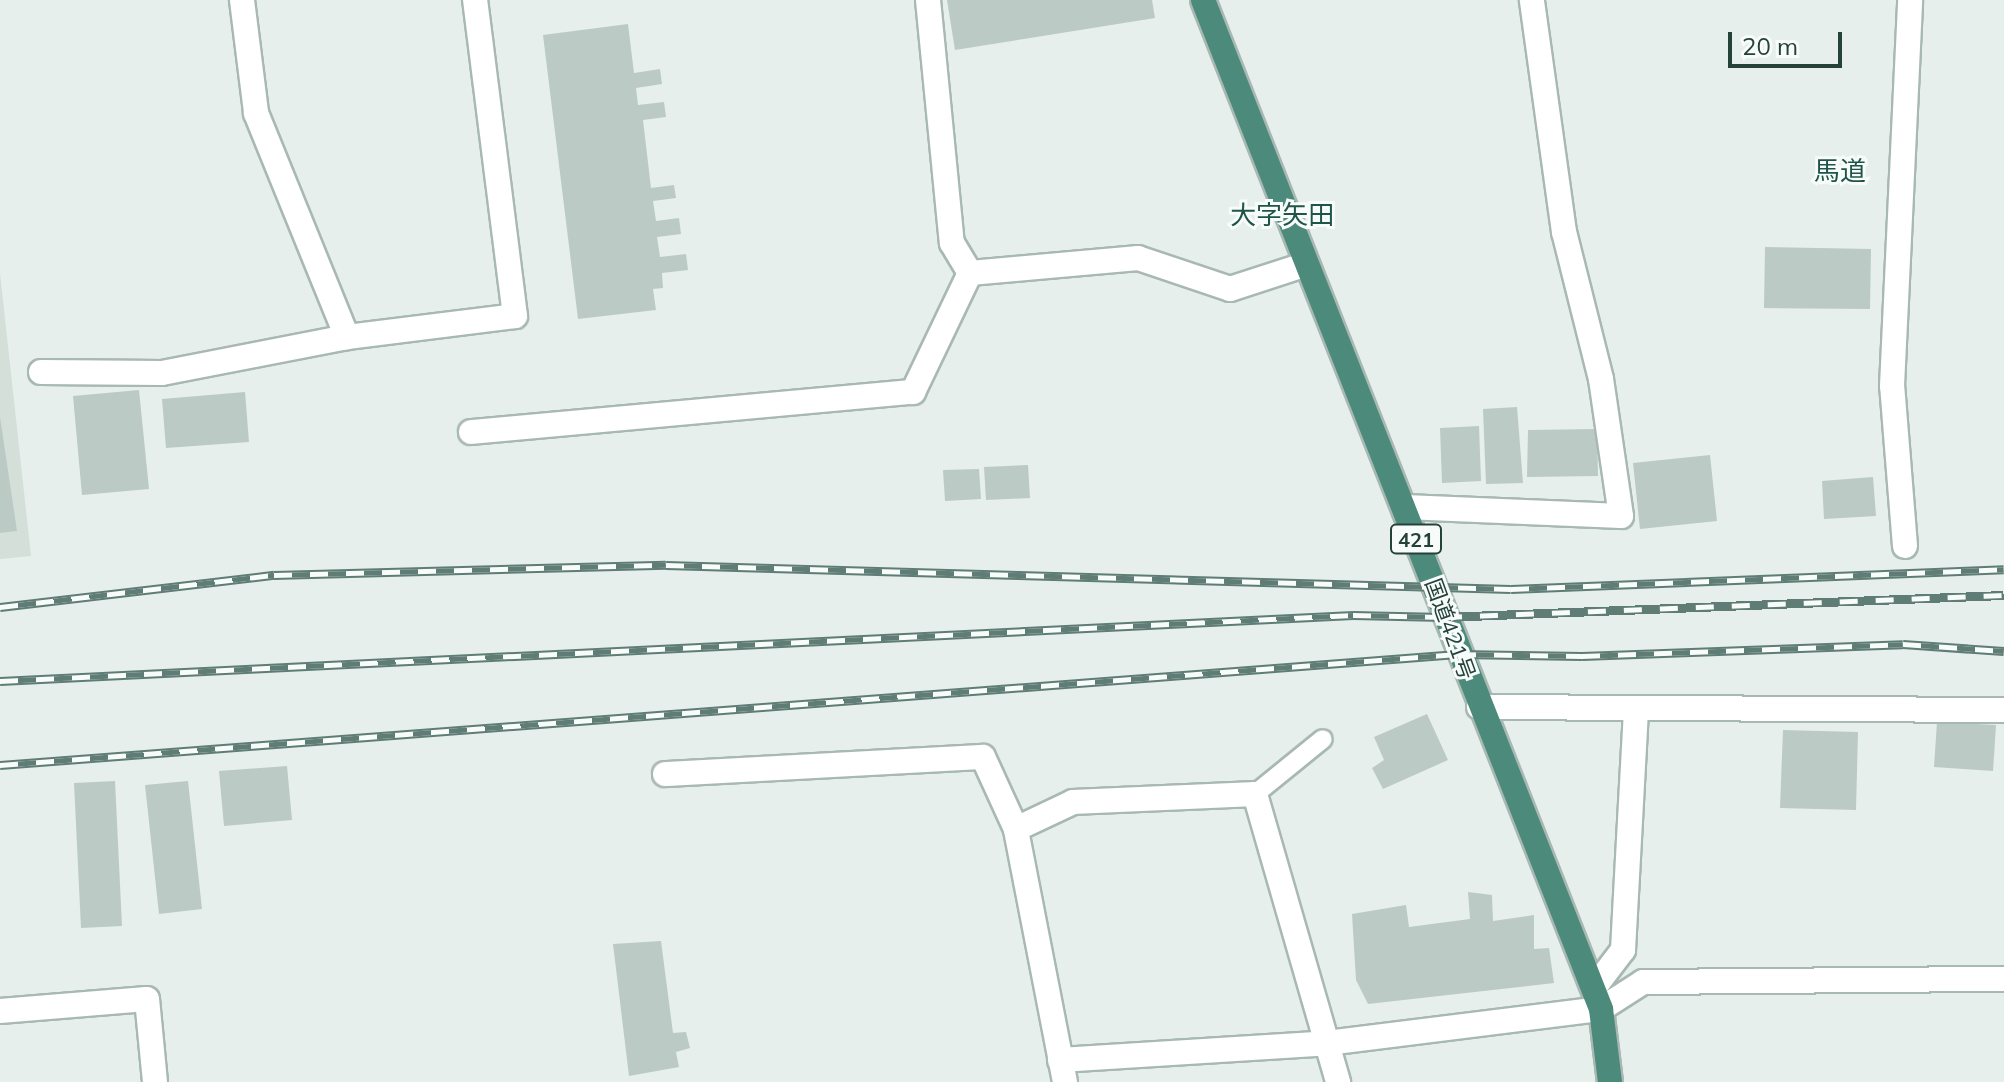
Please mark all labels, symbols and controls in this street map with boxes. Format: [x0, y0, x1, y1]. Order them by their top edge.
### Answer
scale bar [1732, 16, 1846, 66]
text: 20 m [1742, 31, 1798, 61]
district label: 馬道 [1814, 155, 1866, 187]
district label: 大字矢田 [1230, 199, 1334, 231]
road number: 421 [1390, 523, 1442, 555]
street label: 国道421号 [1420, 575, 1480, 683]

